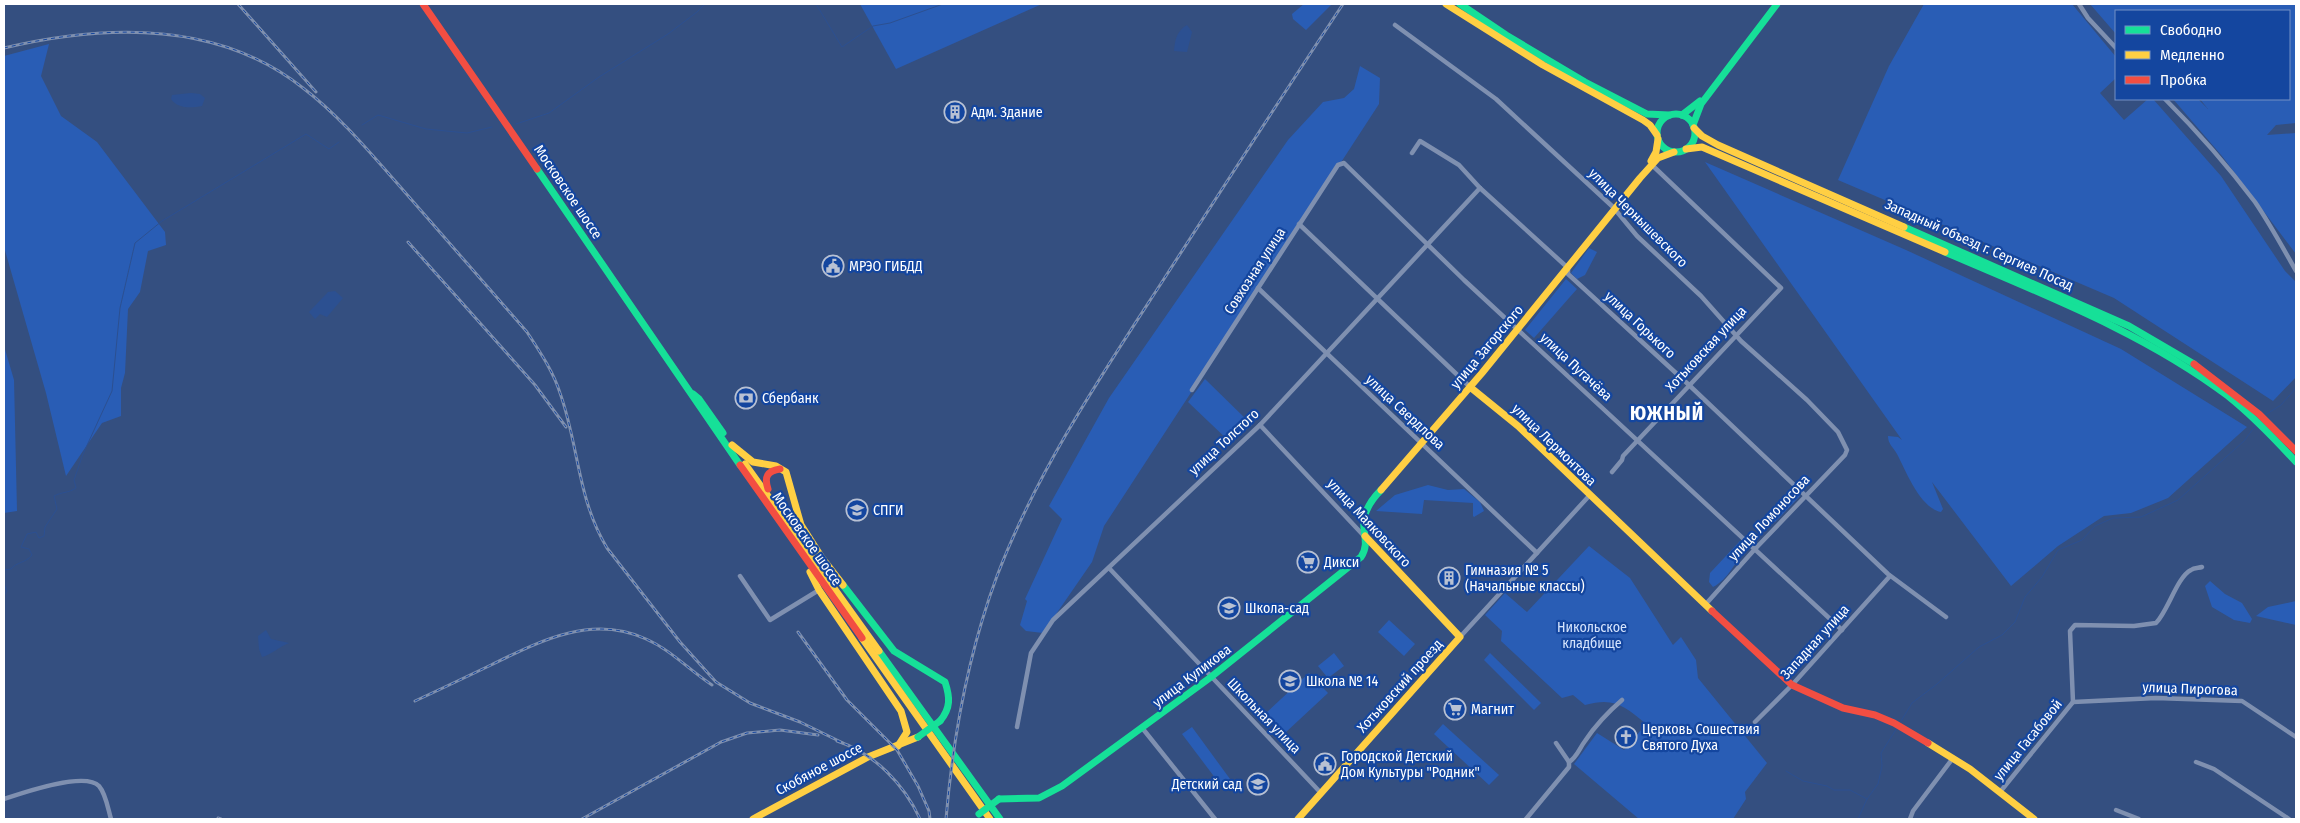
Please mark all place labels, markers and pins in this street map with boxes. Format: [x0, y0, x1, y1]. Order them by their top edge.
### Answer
building icon: Адм. Здание [943, 100, 967, 124]
place label: Адм. Здание [971, 104, 1043, 121]
public building icon: МРЭО ГИБДД [821, 254, 845, 278]
place label: МРЭО ГИБДД [849, 258, 923, 275]
bank icon: Сбербанк [734, 386, 758, 410]
place label: Сбербанк [762, 390, 819, 407]
school or university icon: СПГИ [845, 498, 869, 522]
place label: СПГИ [873, 502, 904, 519]
supermarket icon: Дикси [1296, 550, 1320, 574]
place label: Дикси [1323, 554, 1359, 571]
place label: Гимназия № 5 (Начальные классы) [1465, 562, 1585, 595]
building icon: Гимназия № 5 (Начальные классы) [1437, 566, 1461, 590]
school or university icon: Школа-сад [1217, 596, 1241, 620]
place label: Школа-сад [1245, 600, 1309, 617]
school or university icon: Школа № 14 [1278, 669, 1302, 693]
place label: Школа № 14 [1306, 673, 1378, 690]
supermarket icon: Магнит [1443, 697, 1467, 721]
place label: Магнит [1471, 701, 1514, 718]
place label: Церковь Сошествия Святого Духа [1642, 721, 1760, 754]
church icon: Церковь Сошествия Святого Духа [1614, 725, 1638, 749]
place label: Городской Детский Дом Культуры "Родник" [1340, 748, 1480, 781]
public building icon: Городской Детский Дом Культуры "Родник" [1313, 752, 1337, 776]
school or university icon: Детский сад [1246, 772, 1270, 796]
place label: Детский сад [1171, 776, 1242, 793]

